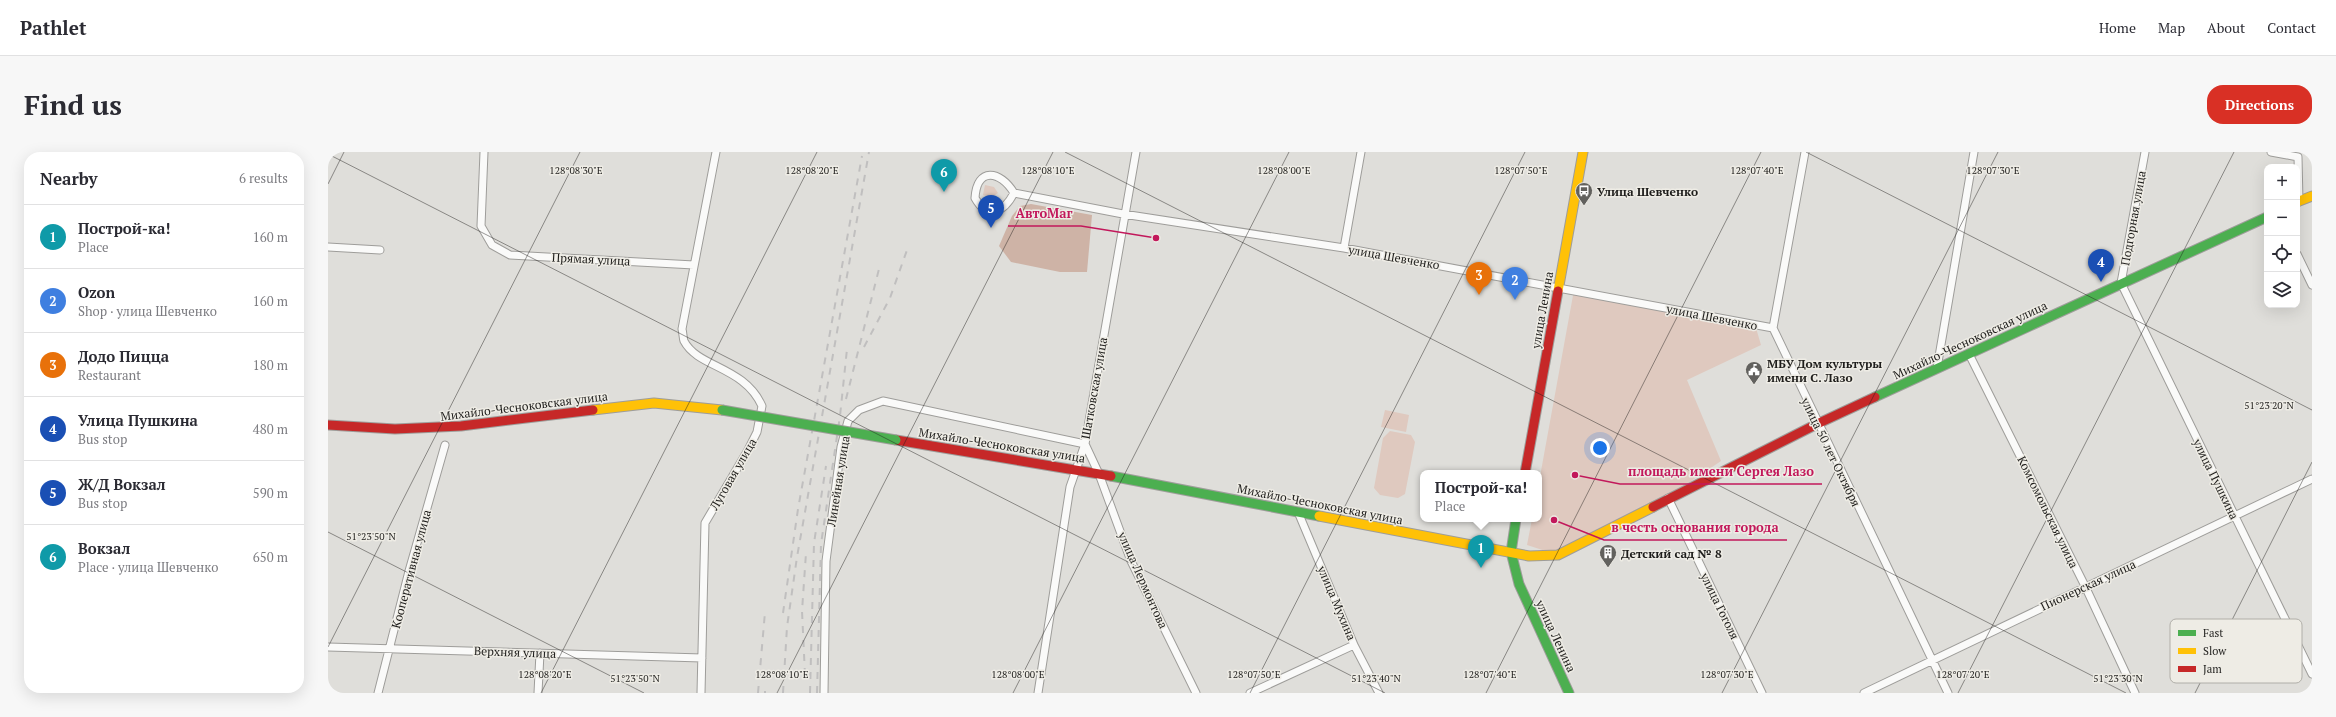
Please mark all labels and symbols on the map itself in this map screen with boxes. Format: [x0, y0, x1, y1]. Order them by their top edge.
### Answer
pin: 6 [931, 159, 957, 192]
text: 128°08'30"E [549, 164, 603, 177]
text: 128°08'20"E [785, 164, 839, 177]
text: 128°08'10"E [1021, 164, 1075, 177]
text: 128°08'00"E [1257, 164, 1311, 177]
text: 128°07'50"E [1494, 164, 1548, 177]
text: 128°07'40"E [1730, 164, 1784, 177]
text: 128°07'30"E [1966, 164, 2020, 177]
street label: Подгорная улица [2117, 169, 2149, 267]
bus stop icon: Улица Шевченко [1574, 181, 1594, 206]
place label: Улица Шевченко [1597, 184, 1698, 199]
pin: 5 [978, 195, 1004, 228]
callout: АвтоМаг [1008, 201, 1081, 226]
text: АвтоМаг [1015, 204, 1073, 222]
street label: улица Шевченко [1346, 241, 1441, 272]
street label: Прямая улица [551, 249, 631, 269]
pin: 4 [2088, 249, 2114, 282]
pin: 3 [1466, 262, 1492, 295]
pin: 2 [1502, 267, 1528, 300]
street label: улица Ленина [1528, 270, 1556, 351]
street label: Михайло-Чесноковская улица [1890, 298, 2050, 382]
street label: улица Шевченко [1664, 301, 1759, 333]
street label: Шатковская улица [1078, 336, 1110, 440]
place label: МБУ Дом культуры имени С. Лазо [1767, 356, 1882, 385]
public building icon: МБУ Дом культуры имени С. Лазо [1744, 360, 1764, 385]
street label: Михайло-Чесноковская улица [439, 388, 609, 424]
street label: улица 50 лет Октября [1798, 394, 1864, 509]
text: 51°23'20"N [2244, 399, 2294, 412]
street label: Михайло-Чесноковская улица [918, 424, 1086, 466]
street label: Луговая улица [706, 435, 760, 513]
street label: Линейная улица [823, 435, 853, 528]
street label: улица Пушкина [2190, 435, 2242, 522]
your location [1590, 438, 1610, 458]
street label: Комсомольская улица [2014, 453, 2082, 571]
callout: площадь имени Сергея Лазо [1620, 459, 1822, 484]
text: площадь имени Сергея Лазо [1628, 462, 1814, 480]
street label: Михайло-Чесноковская улица [1236, 481, 1404, 527]
street label: Кооперативная улица [388, 508, 434, 630]
callout: в честь основания города [1604, 515, 1787, 540]
text: в честь основания города [1611, 518, 1779, 536]
street label: улица Лермонтова [1115, 528, 1171, 631]
text: 51°23'50"N [346, 530, 396, 543]
pin: 1 [1468, 535, 1494, 568]
building icon: Детский сад № 8 [1598, 543, 1618, 568]
place label: Детский сад № 8 [1621, 546, 1722, 561]
street label: Пионерская улица [2038, 556, 2138, 614]
street label: улица Мухина [1314, 563, 1359, 642]
street label: улица Гоголя [1697, 569, 1743, 642]
street label: улица Ленина [1532, 597, 1579, 674]
legend [2170, 619, 2302, 683]
text: Fast [2203, 626, 2223, 640]
street label: Верхняя улица [474, 643, 556, 661]
text: Slow [2203, 644, 2227, 658]
text: Jam [2203, 662, 2222, 676]
text: 128°08'20"E [518, 668, 572, 681]
text: 128°08'10"E [755, 668, 809, 681]
text: 128°08'00"E [991, 668, 1045, 681]
text: 128°07'50"E [1227, 668, 1281, 681]
text: 128°07'40"E [1463, 668, 1517, 681]
text: 128°07'30"E [1700, 668, 1754, 681]
text: 128°07'20"E [1936, 668, 1990, 681]
text: 51°23'50"N [610, 672, 660, 685]
text: 51°23'40"N [1351, 672, 1401, 685]
text: 51°23'30"N [2093, 672, 2143, 685]

